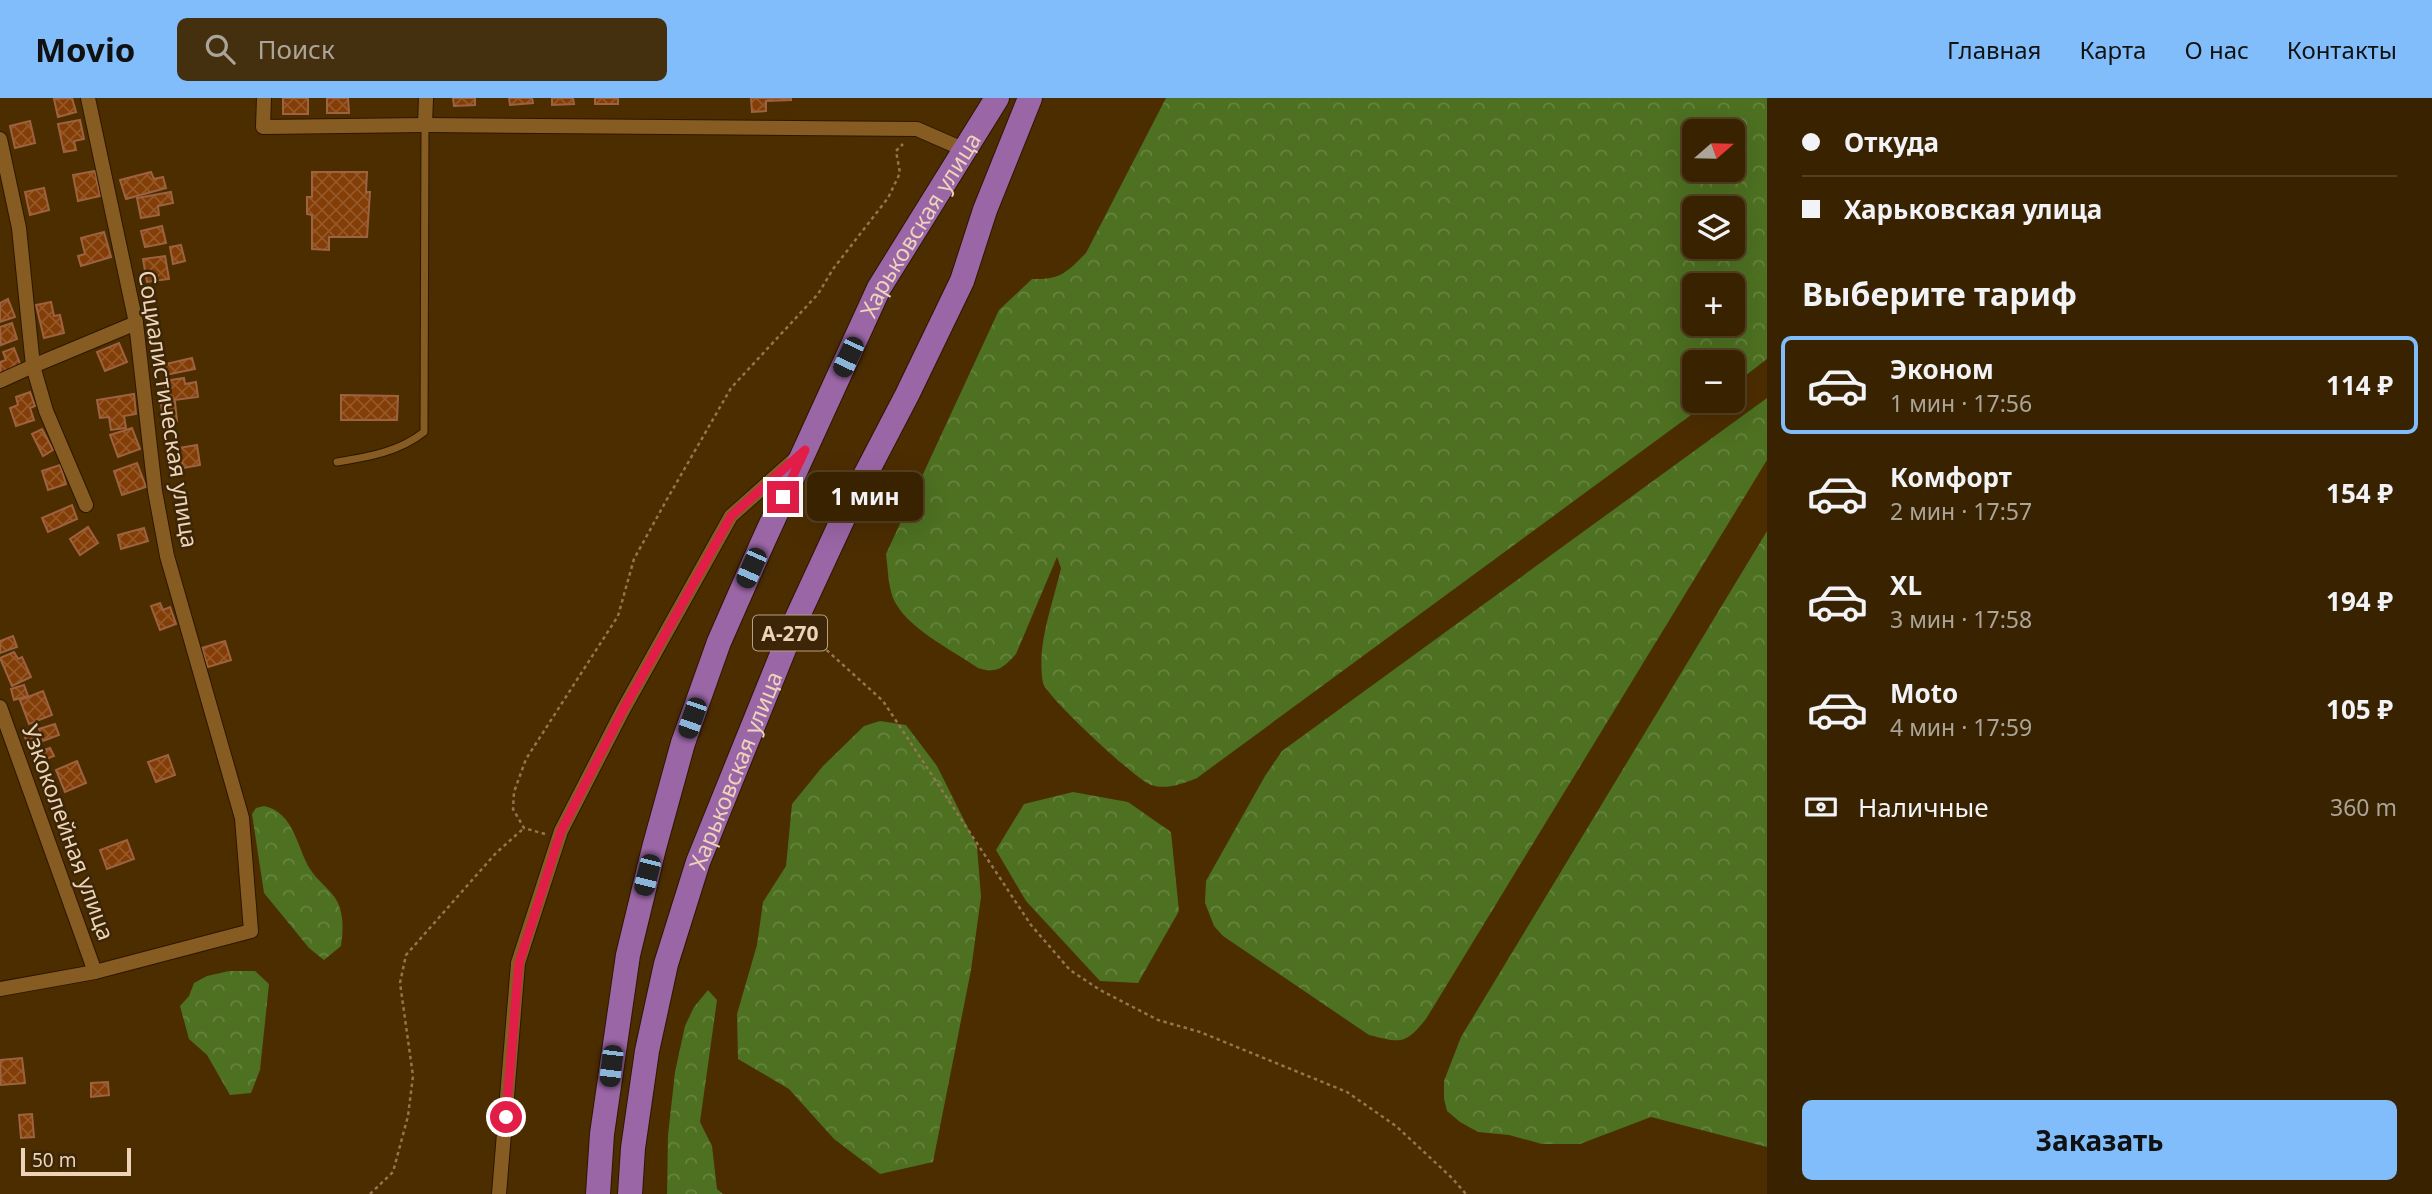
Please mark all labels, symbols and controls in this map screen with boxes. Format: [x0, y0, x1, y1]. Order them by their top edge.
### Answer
search box [177, 18, 667, 81]
text: Movio [35, 27, 135, 72]
icon: search [201, 30, 239, 68]
text: Поиск [257, 31, 335, 67]
text: Главная [1947, 33, 2041, 66]
text: Карта [2079, 33, 2146, 66]
text: О нас [2184, 33, 2249, 66]
text: Контакты [2287, 33, 2397, 66]
north arrow [1682, 119, 1745, 182]
map controls [1682, 119, 1745, 413]
text: Откуда [1844, 124, 1939, 160]
street label: Харьковская улица [852, 126, 988, 322]
text: Харьковская улица [1844, 191, 2102, 227]
button: layers [1682, 196, 1745, 259]
street label: Социалистическая улица [131, 268, 207, 550]
text: Выберите тариф [1802, 272, 2077, 315]
button: + [1682, 273, 1745, 336]
car [830, 334, 867, 380]
button: − [1682, 350, 1745, 413]
text: Эконом [1890, 351, 1994, 387]
icon: car [1806, 354, 1869, 417]
text: 114 ₽ [2326, 367, 2393, 403]
text: 1 мин · 17:56 [1890, 387, 2032, 419]
text: Комфорт [1890, 459, 2012, 495]
icon: car [1806, 462, 1869, 525]
callout: 1 мин [808, 472, 923, 522]
text: 154 ₽ [2326, 475, 2393, 511]
text: 1 мин [831, 480, 899, 512]
route end [767, 481, 799, 513]
text: 2 мин · 17:57 [1890, 495, 2032, 527]
car [733, 545, 770, 591]
text: XL [1890, 567, 1922, 603]
icon: car [1806, 570, 1869, 633]
text: 194 ₽ [2326, 583, 2393, 619]
text: 3 мин · 17:58 [1890, 603, 2032, 635]
road number: А-270 [753, 616, 827, 650]
street label: Харьковская улица [681, 666, 790, 873]
text: Moto [1890, 675, 1958, 711]
icon: car [1806, 678, 1869, 741]
text: 105 ₽ [2326, 691, 2393, 727]
car [676, 695, 709, 741]
text: 4 мин · 17:59 [1890, 711, 2032, 743]
street label: Узкоколейная улица [15, 720, 123, 944]
icon: cash [1802, 788, 1840, 826]
text: Наличные [1858, 789, 1989, 825]
text: 360 m [2330, 791, 2397, 823]
car [632, 852, 663, 898]
car [599, 1044, 624, 1088]
button: Заказать [1802, 1100, 2397, 1180]
route start [490, 1101, 522, 1133]
scale bar [21, 1145, 131, 1177]
text: 50 m [32, 1147, 76, 1173]

